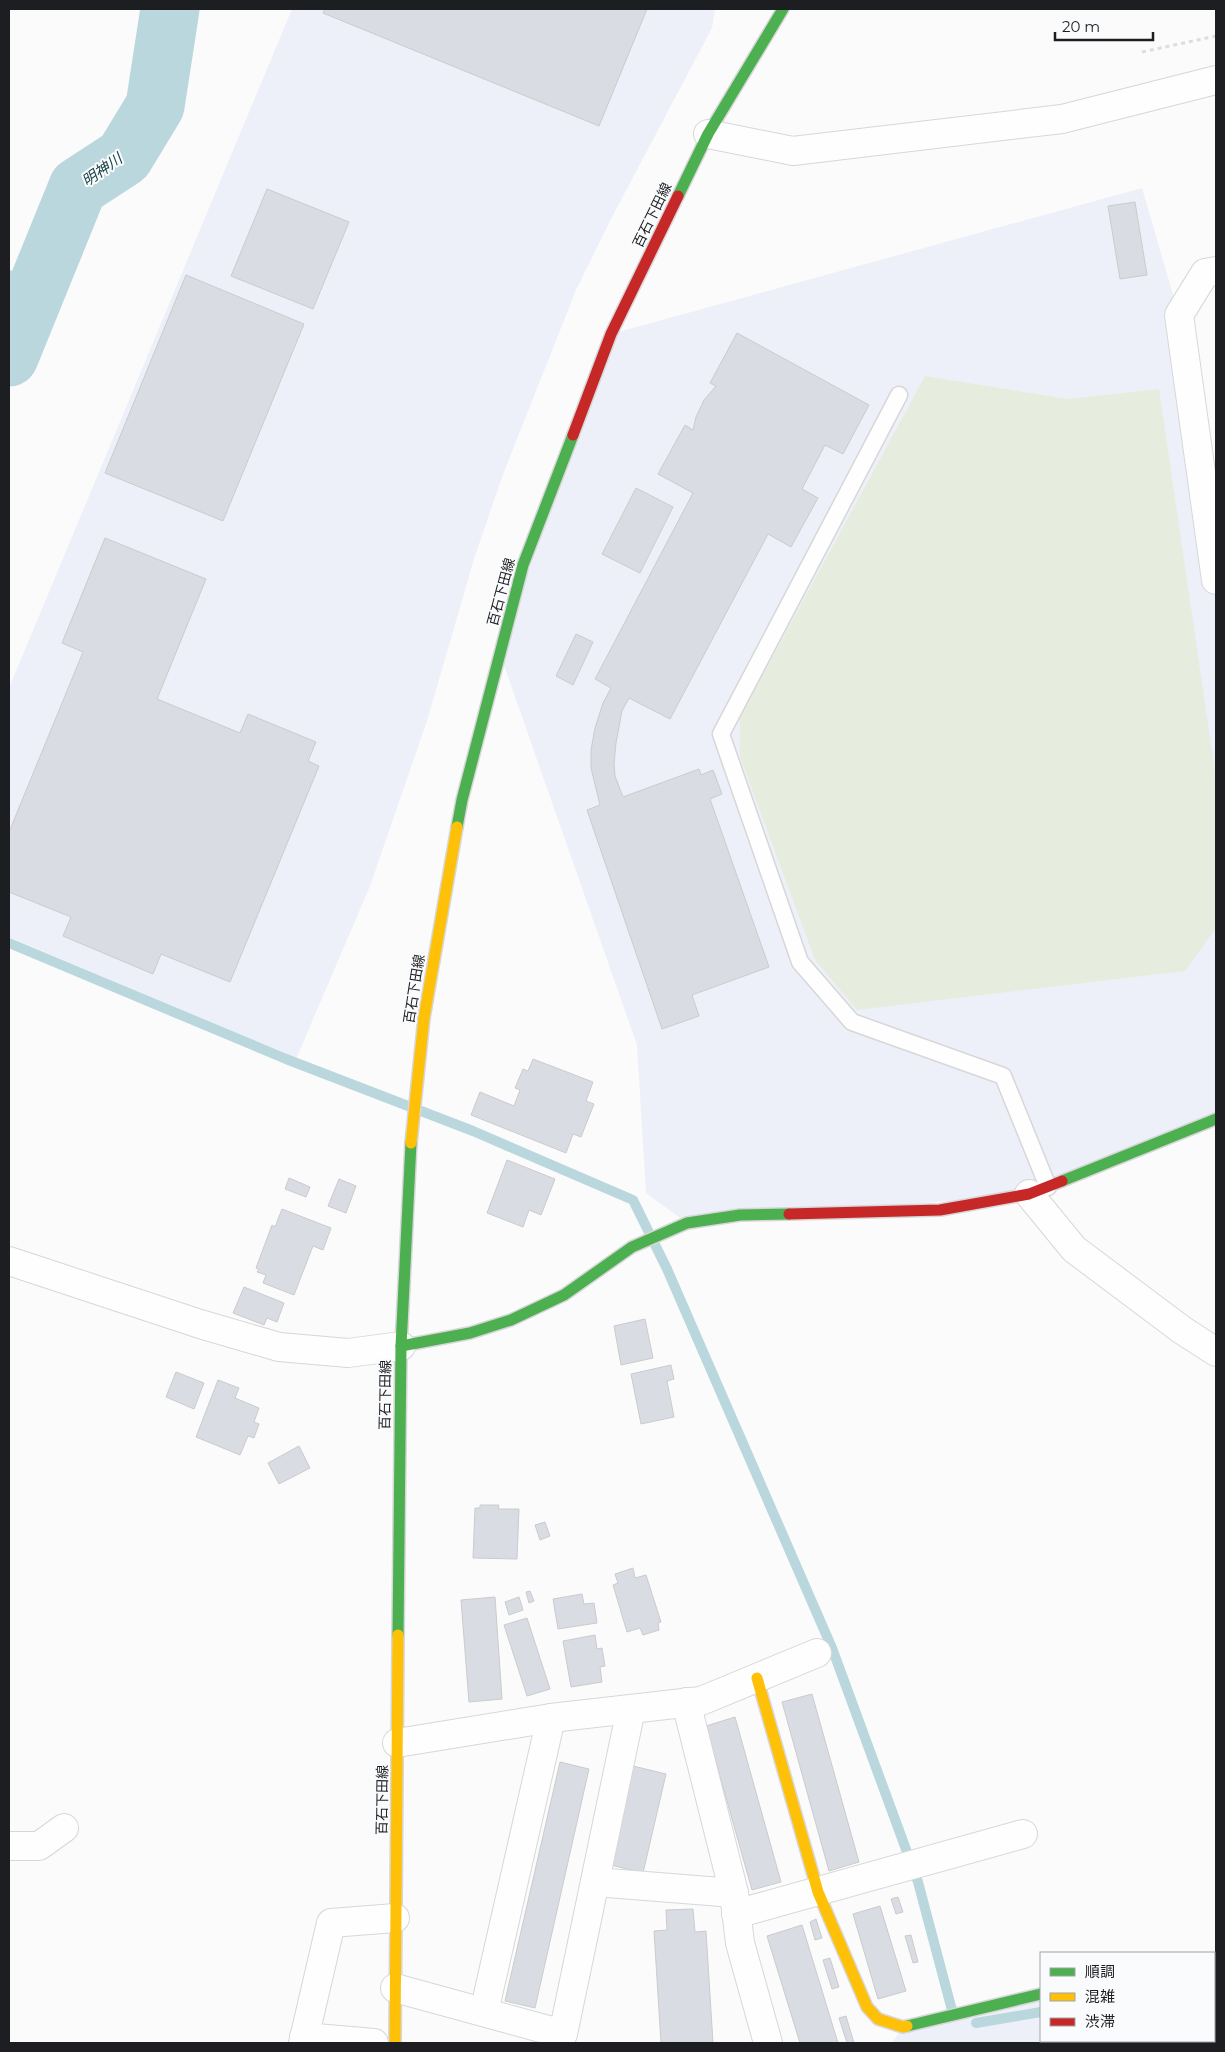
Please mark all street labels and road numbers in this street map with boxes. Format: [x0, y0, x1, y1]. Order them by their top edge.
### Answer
street label: 百石下田線 [629, 180, 675, 250]
street label: 百石下田線 [483, 556, 519, 628]
street label: 百石下田線 [400, 953, 428, 1025]
street label: 百石下田線 [375, 1360, 395, 1430]
street label: 百石下田線 [372, 1765, 392, 1835]

